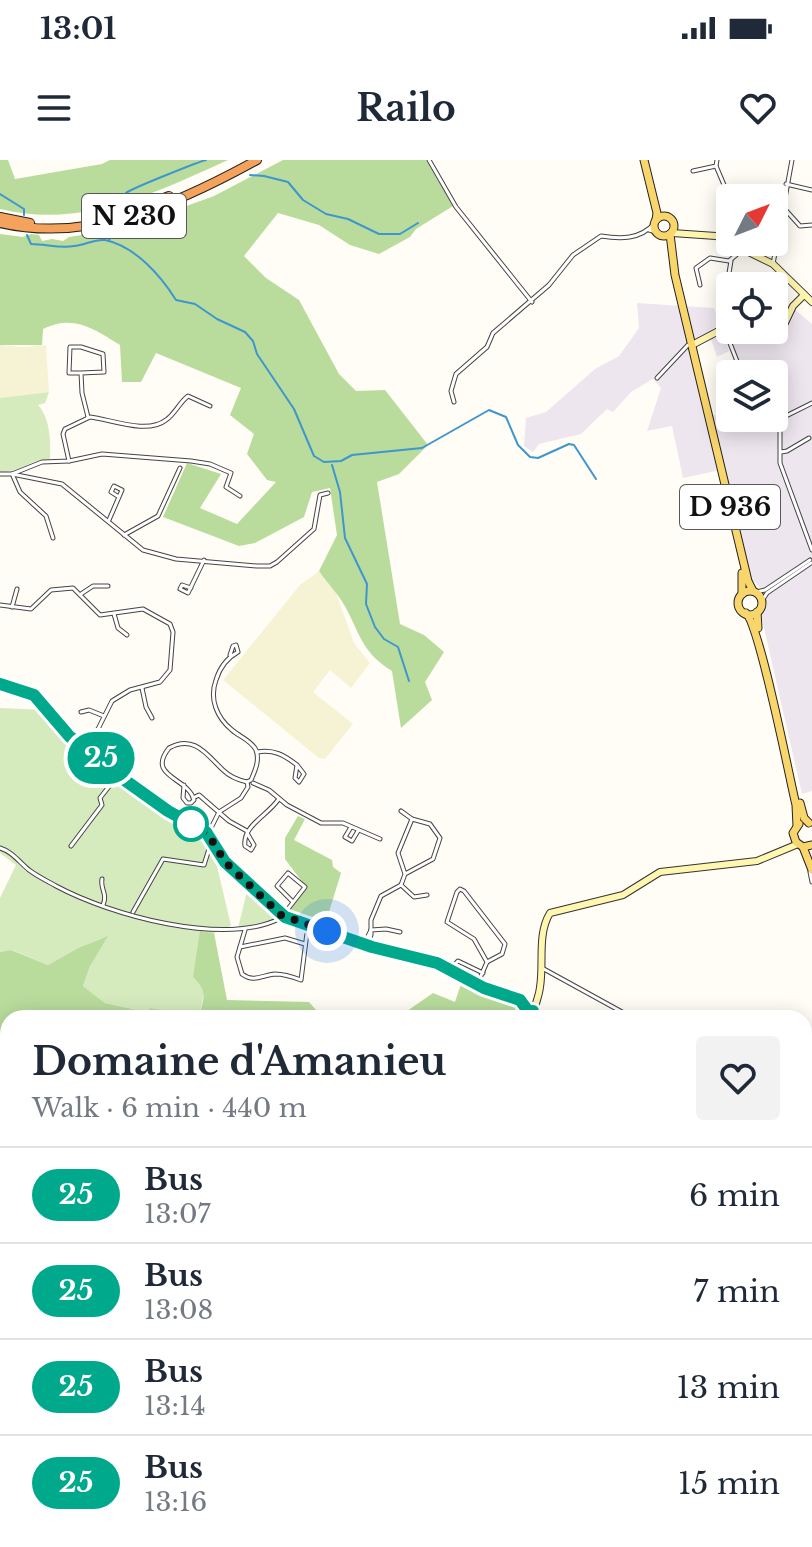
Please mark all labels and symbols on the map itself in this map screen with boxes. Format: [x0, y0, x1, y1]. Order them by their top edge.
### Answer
north arrow [716, 184, 788, 256]
road number: N 230 [82, 194, 186, 238]
road number: D 936 [680, 485, 780, 529]
line badge: 25 [65, 732, 137, 784]
unlabelled marker [174, 807, 208, 841]
your location [307, 911, 347, 951]

